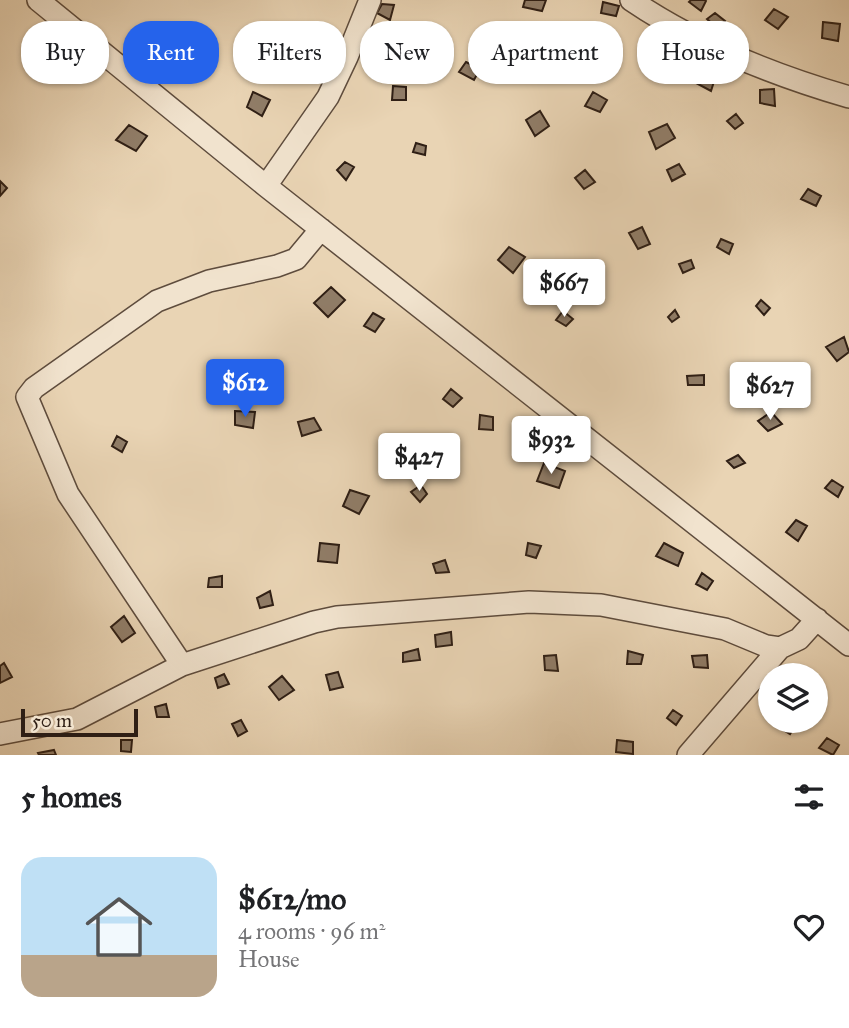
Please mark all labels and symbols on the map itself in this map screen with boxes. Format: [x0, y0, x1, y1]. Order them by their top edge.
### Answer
pin: $667 [523, 260, 605, 319]
pin: $612 [204, 360, 286, 419]
pin: $627 [729, 362, 811, 422]
pin: $932 [510, 416, 592, 476]
pin: $427 [378, 434, 460, 493]
scale bar [21, 706, 138, 738]

